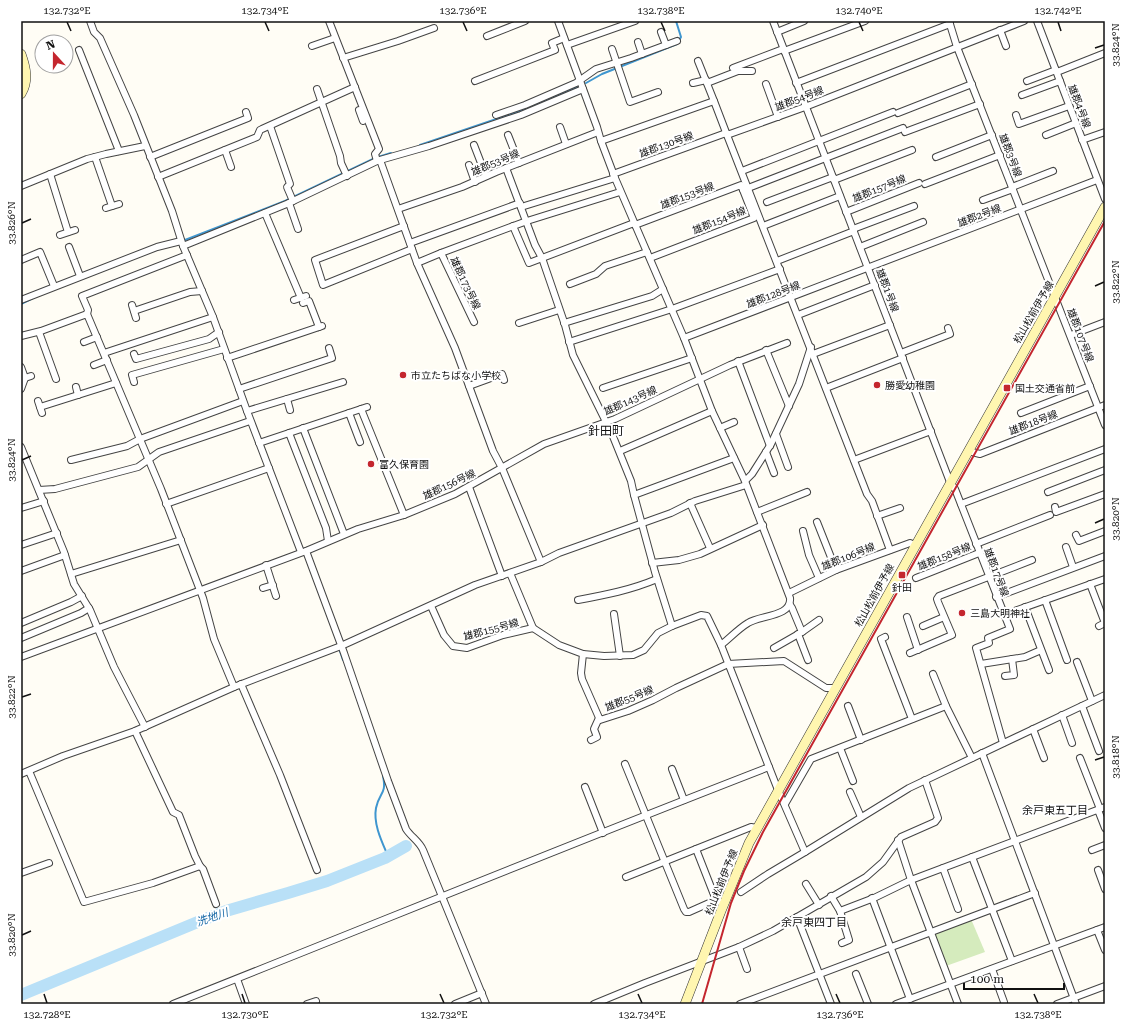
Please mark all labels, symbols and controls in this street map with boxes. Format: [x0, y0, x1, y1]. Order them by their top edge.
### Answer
text: 132.732°E [43, 5, 91, 16]
text: 132.734°E [241, 5, 289, 16]
text: 132.736°E [439, 5, 487, 16]
text: 132.738°E [637, 5, 685, 16]
text: 132.740°E [835, 5, 883, 16]
text: 132.742°E [1034, 5, 1082, 16]
text: 33.824°N [1110, 23, 1121, 67]
north arrow [34, 34, 74, 74]
text: N [44, 37, 57, 53]
street label: 雄郡4号線 [1066, 83, 1093, 129]
street label: 雄郡54号線 [773, 84, 825, 113]
street label: 雄郡130号線 [638, 130, 695, 159]
street label: 雄郡3号線 [997, 132, 1024, 178]
street label: 雄郡53号線 [469, 147, 521, 178]
street label: 雄郡157号線 [851, 173, 908, 204]
street label: 雄郡153号線 [659, 180, 716, 211]
text: 33.826°N [6, 201, 17, 245]
street label: 雄郡2号線 [956, 202, 1002, 229]
street label: 雄郡154号線 [691, 205, 748, 236]
street label: 雄郡173号線 [449, 255, 483, 311]
text: 33.822°N [1110, 260, 1121, 304]
street label: 雄郡1号線 [874, 267, 901, 313]
street label: 雄郡128号線 [745, 279, 802, 310]
street label: 松山松前伊予線 [1011, 279, 1056, 345]
street label: 雄郡107号線 [1065, 307, 1096, 364]
marker: 市立たちばな小学校 [398, 370, 408, 380]
place label: 市立たちばな小学校 [411, 370, 501, 381]
marker: 勝愛幼稚園 [872, 380, 882, 390]
place label: 勝愛幼稚園 [885, 380, 935, 391]
marker: 国土交通省前 [1002, 383, 1012, 393]
place label: 国土交通省前 [1015, 383, 1075, 394]
street label: 雄郡143号線 [602, 384, 658, 417]
street label: 雄郡18号線 [1007, 408, 1059, 437]
district label: 針田町 [588, 424, 624, 438]
text: 33.824°N [6, 438, 17, 482]
marker: 富久保育園 [366, 459, 376, 469]
place label: 富久保育園 [379, 459, 429, 470]
street label: 雄郡156号線 [421, 467, 477, 501]
text: 33.820°N [1110, 497, 1121, 541]
street label: 雄郡106号線 [820, 541, 877, 572]
street label: 雄郡158号線 [916, 541, 973, 572]
street label: 雄郡17号線 [982, 546, 1011, 598]
street label: 松山松前伊予線 [853, 562, 896, 629]
marker: 針田 [897, 570, 907, 580]
place label: 針田 [892, 582, 912, 593]
marker: 三島大明神社 [957, 608, 967, 618]
place label: 三島大明神社 [970, 608, 1030, 619]
street label: 雄郡155号線 [462, 617, 520, 642]
text: 33.822°N [6, 675, 17, 719]
street label: 雄郡55号線 [603, 684, 655, 713]
text: 33.818°N [1110, 735, 1121, 779]
district label: 余戸東五丁目 [1022, 804, 1088, 817]
street label: 松山松前伊予線 [703, 848, 740, 917]
water label: 洗地川 [194, 906, 231, 929]
text: 33.820°N [6, 913, 17, 957]
district label: 余戸東四丁目 [781, 916, 847, 929]
scale bar [964, 965, 1064, 991]
text: 100 m [970, 972, 1004, 986]
text: 132.728°E [23, 1009, 71, 1020]
text: 132.730°E [221, 1009, 269, 1020]
text: 132.732°E [420, 1009, 468, 1020]
text: 132.734°E [618, 1009, 666, 1020]
text: 132.736°E [816, 1009, 864, 1020]
text: 132.738°E [1014, 1009, 1062, 1020]

